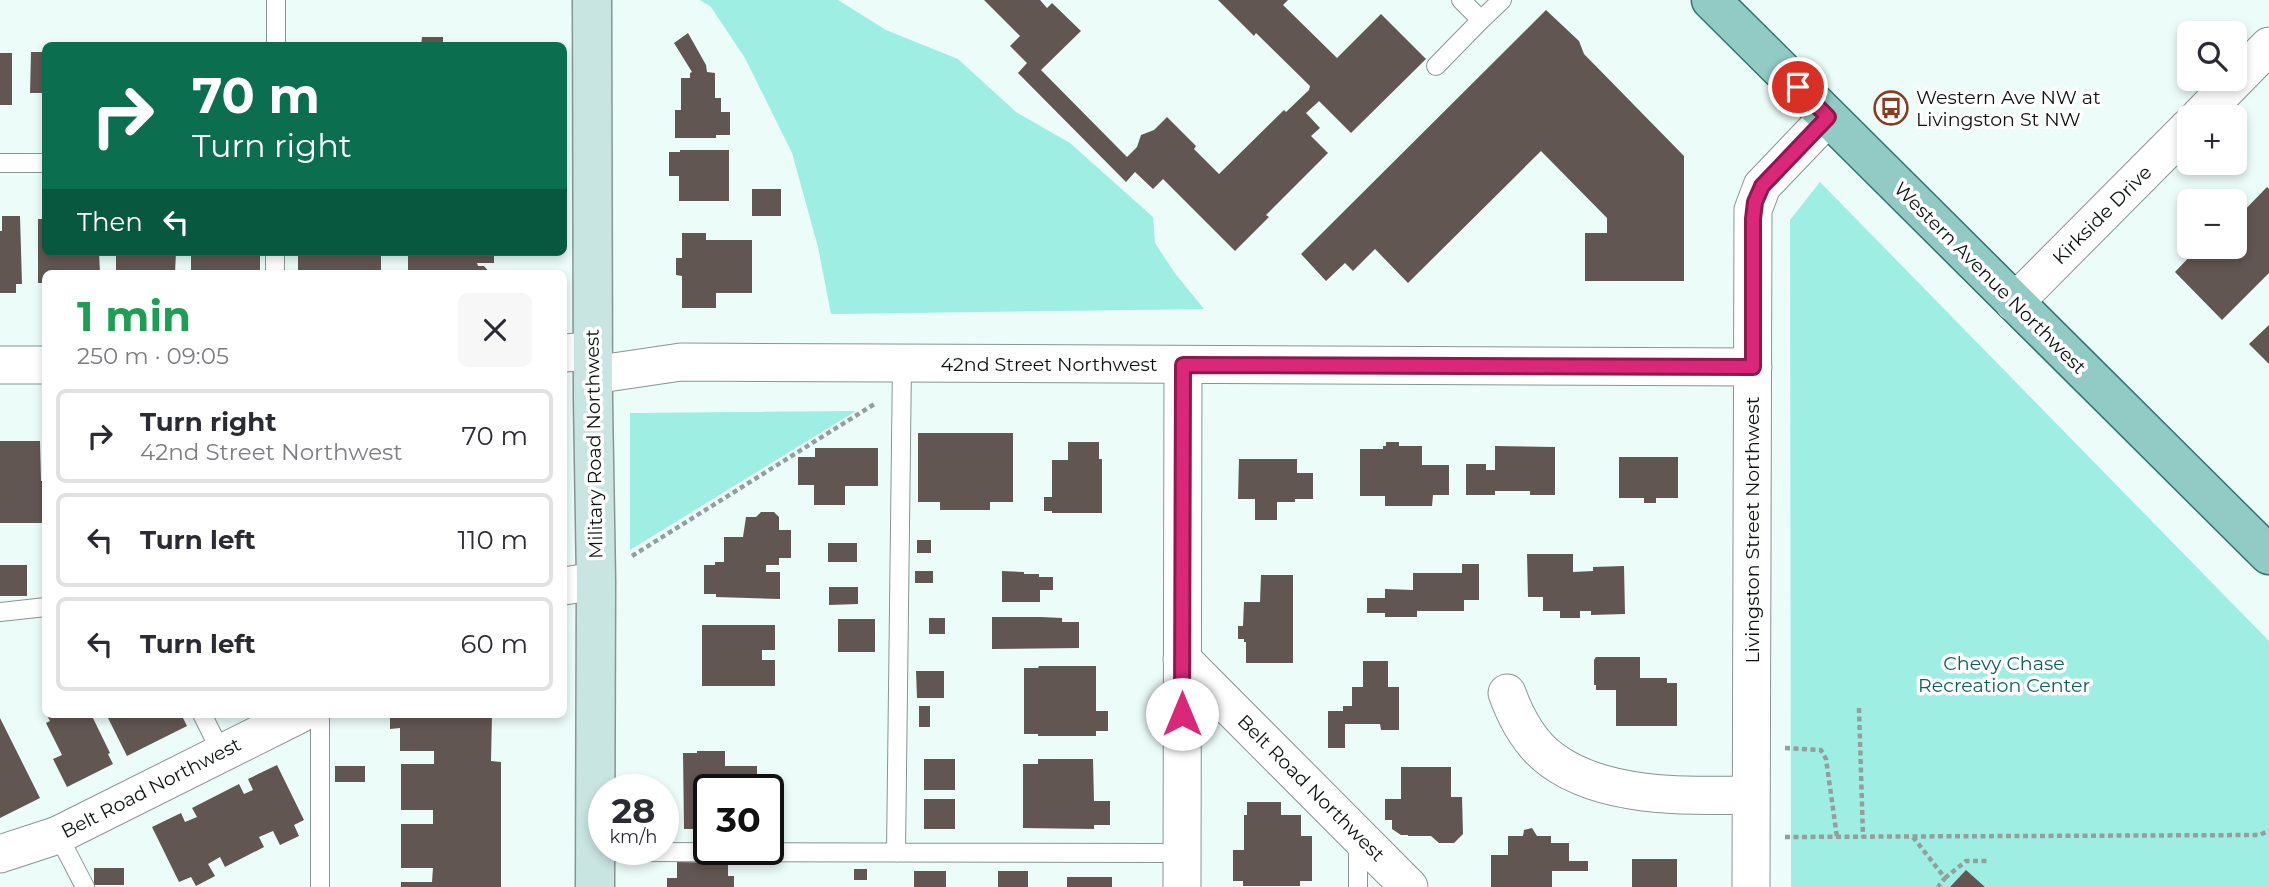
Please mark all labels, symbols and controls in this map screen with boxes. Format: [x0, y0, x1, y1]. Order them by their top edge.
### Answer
map controls [2177, 21, 2247, 259]
button: search [2177, 21, 2247, 91]
pin [1768, 57, 1828, 117]
text: 70 m [192, 66, 320, 125]
icon: arrive [1779, 68, 1817, 106]
icon: right [77, 70, 168, 161]
place label: Western Ave NW at Livingston St NW [1916, 86, 2101, 131]
bus stop icon: Western Ave NW at Livingston St NW [1872, 89, 1910, 127]
button: + [2177, 105, 2247, 175]
text: Turn right [192, 126, 352, 165]
street label: Kirkside Drive [2048, 161, 2156, 269]
street label: Western Avenue Northwest [1889, 177, 2091, 379]
button: − [2177, 189, 2247, 259]
icon: left [157, 203, 195, 241]
text: Then [77, 206, 143, 238]
text: 1 min [77, 290, 191, 342]
button: close [458, 293, 532, 367]
street label: Military Road Northwest [580, 329, 608, 559]
text: 250 m · 09:05 [77, 342, 229, 370]
street label: 42nd Street Northwest [941, 353, 1158, 376]
street label: Livingston Street Northwest [1741, 396, 1764, 663]
text: Turn right [140, 406, 276, 438]
icon: right [81, 417, 119, 455]
text: 70 m [462, 420, 528, 452]
text: 42nd Street Northwest [140, 438, 403, 466]
icon: left [81, 521, 119, 559]
text: Turn left [140, 524, 256, 556]
text: 110 m [458, 524, 528, 556]
icon: left [81, 625, 119, 663]
text: Turn left [140, 628, 256, 660]
text: 60 m [461, 628, 528, 660]
park label: Chevy Chase Recreation Center [1918, 652, 2090, 697]
position arrow [1145, 677, 1219, 751]
street label: Belt Road Northwest [1233, 710, 1390, 867]
street label: Belt Road Northwest [57, 733, 245, 843]
speed limit sign: 30 [693, 774, 784, 865]
text: 28 [612, 789, 655, 832]
text: km/h [609, 826, 658, 848]

